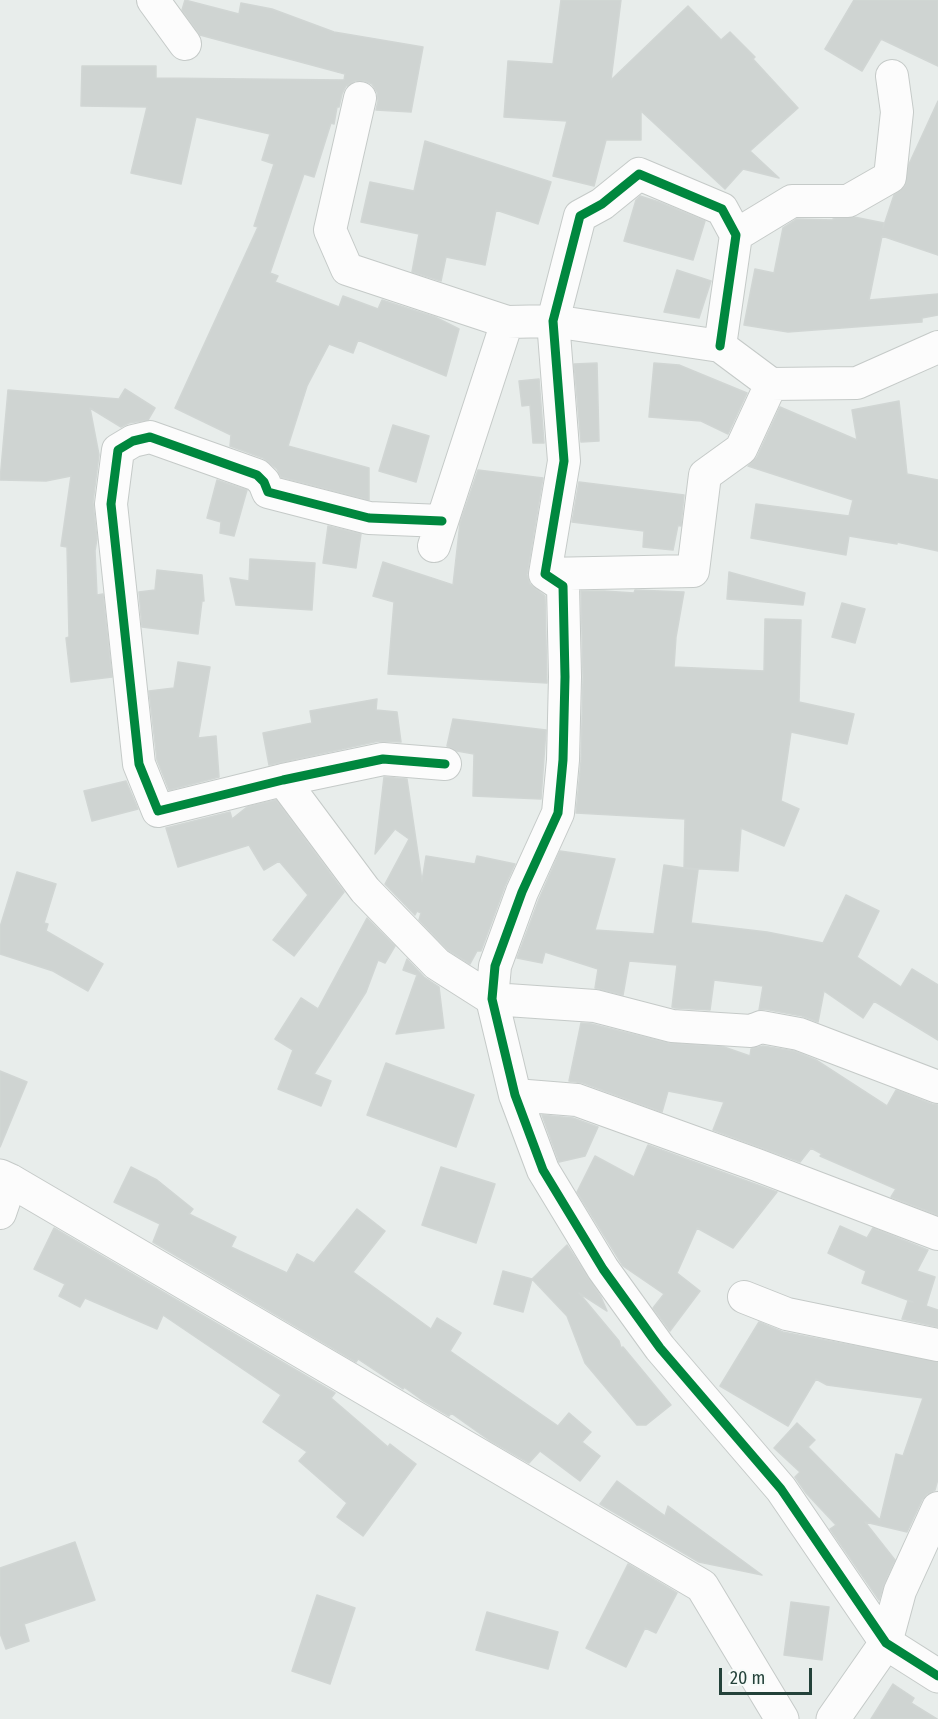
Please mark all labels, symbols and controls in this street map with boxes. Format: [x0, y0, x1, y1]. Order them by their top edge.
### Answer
scale bar [722, 1656, 815, 1694]
text: 20 m [730, 1667, 765, 1689]

